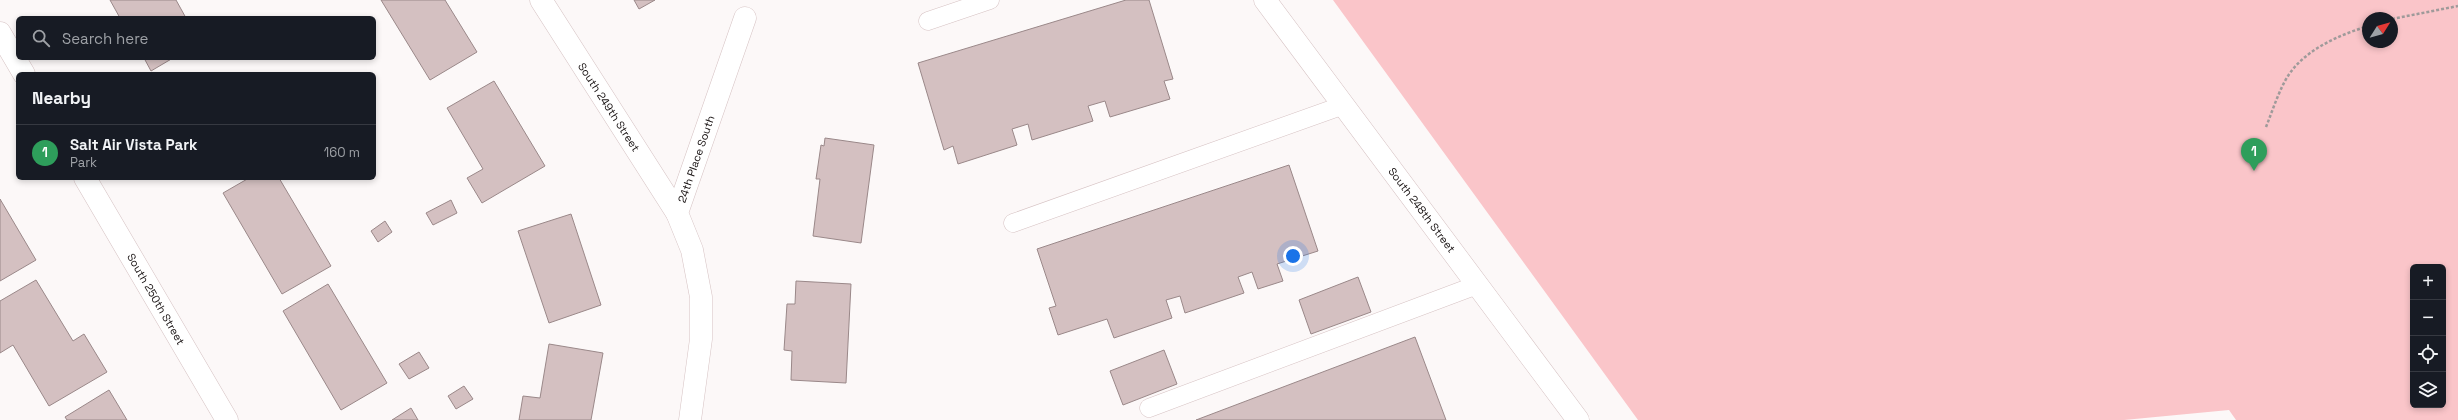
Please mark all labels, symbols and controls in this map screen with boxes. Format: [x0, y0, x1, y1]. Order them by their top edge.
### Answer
north arrow [2362, 12, 2398, 48]
search box [16, 16, 376, 60]
icon: search [30, 27, 52, 49]
text: Search here [62, 29, 148, 48]
street label: South 249th Street [575, 60, 643, 154]
text: Nearby [32, 87, 91, 109]
street label: 24th Place South [675, 114, 717, 204]
text: Salt Air Vista Park [70, 135, 198, 154]
pin: 1 [2241, 138, 2267, 171]
text: 1 [42, 144, 48, 161]
text: 160 m [324, 144, 360, 161]
text: Park [70, 154, 97, 171]
street label: South 248th Street [1385, 165, 1459, 255]
your location [1283, 246, 1303, 266]
street label: South 250th Street [124, 251, 188, 347]
map controls [2410, 264, 2446, 408]
button: + [2410, 264, 2446, 300]
button: − [2410, 300, 2446, 336]
button: locate [2410, 336, 2446, 372]
button: layers [2410, 372, 2446, 408]

